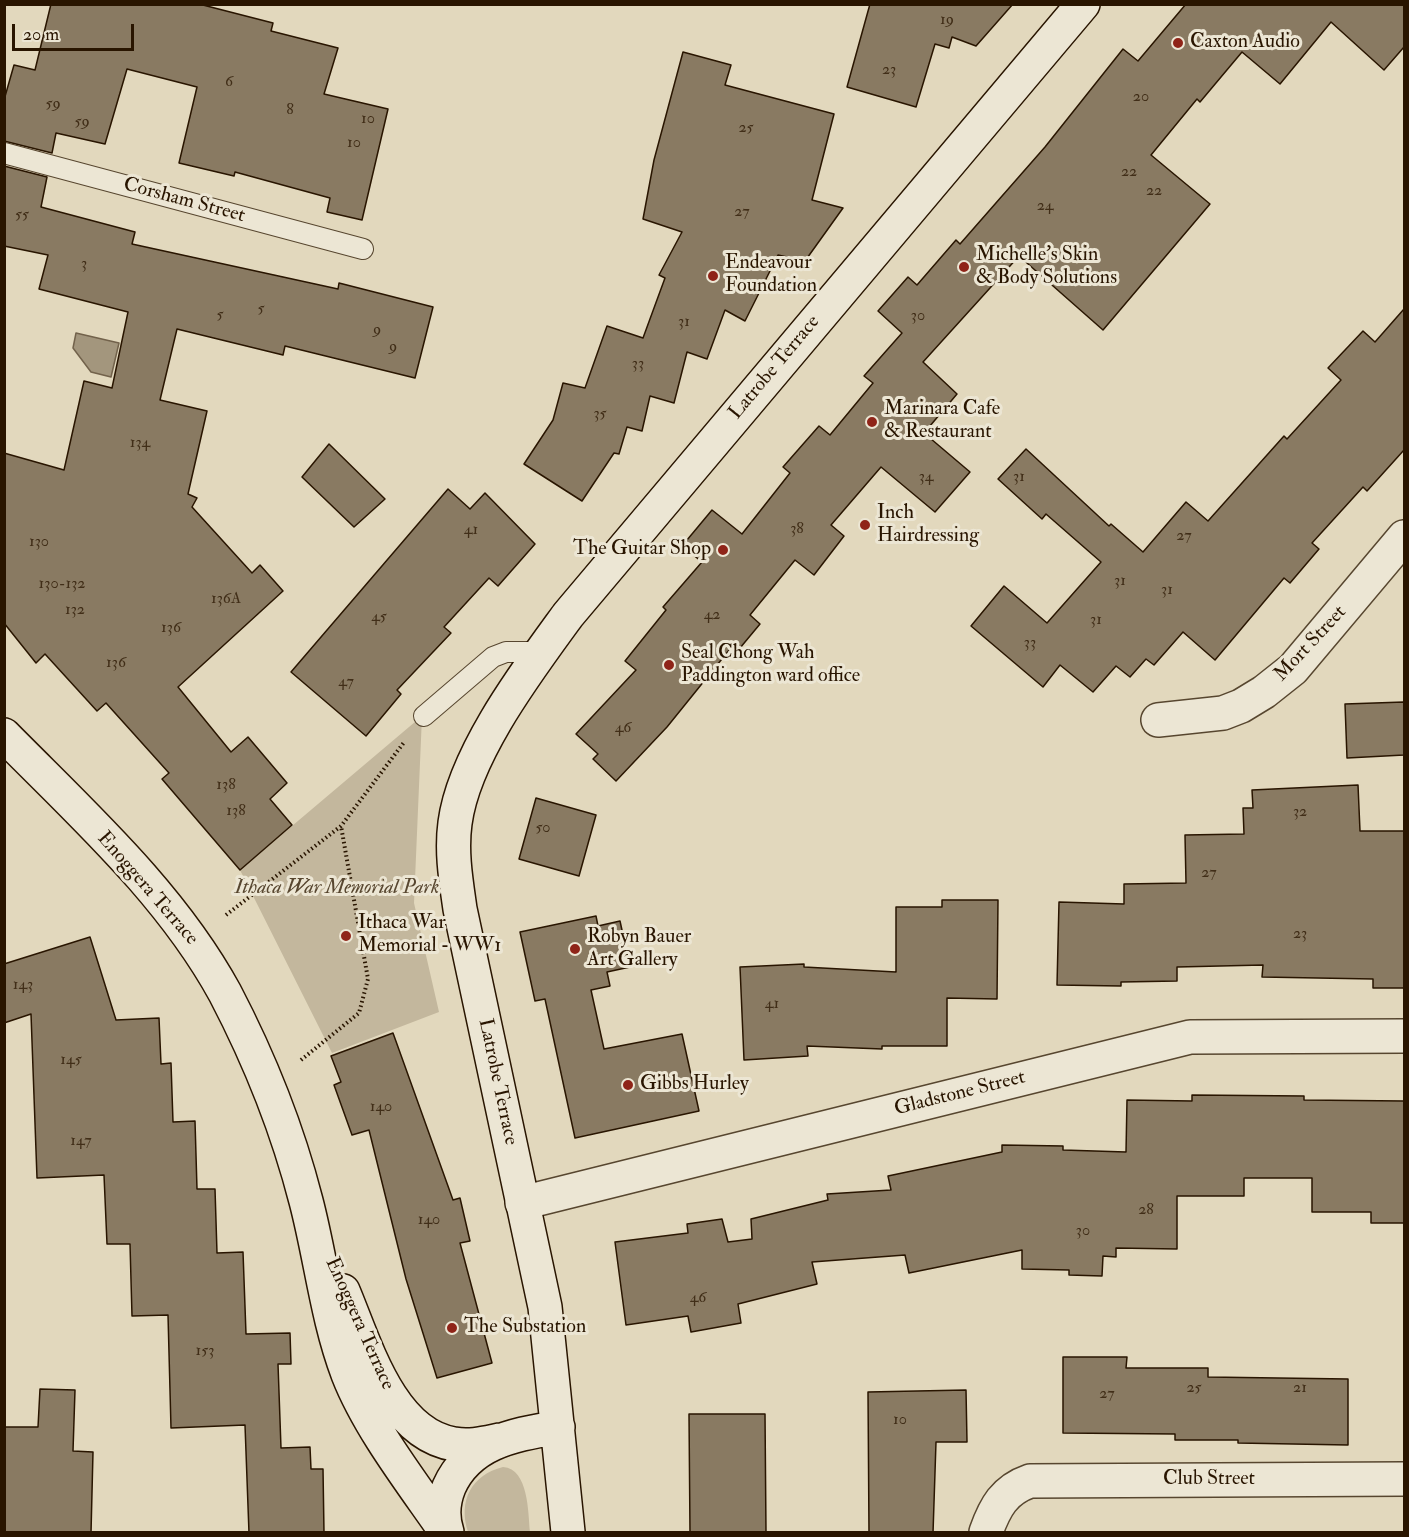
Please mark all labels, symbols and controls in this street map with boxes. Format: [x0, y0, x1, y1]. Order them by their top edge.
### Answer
house number: 19 [940, 11, 954, 31]
scale bar [15, 12, 136, 50]
text: 20 m [23, 23, 59, 46]
place label: Caxton Audio [1190, 31, 1300, 55]
marker: Caxton Audio [1171, 36, 1185, 50]
house number: 23 [882, 61, 896, 81]
house number: 6 [225, 73, 233, 93]
house number: 20 [1133, 88, 1149, 108]
house number: 59 [45, 95, 61, 115]
house number: 8 [286, 101, 294, 121]
house number: 10 [361, 110, 375, 130]
house number: 59 [74, 113, 90, 133]
house number: 25 [738, 119, 754, 139]
house number: 10 [347, 134, 361, 154]
house number: 22 [1121, 163, 1137, 183]
street label: Corsham Street [120, 173, 248, 229]
house number: 22 [1146, 182, 1162, 202]
house number: 24 [1037, 197, 1053, 217]
house number: 27 [734, 203, 750, 223]
house number: 55 [15, 206, 29, 226]
place label: Michelle's Skin & Body Solutions [976, 244, 1117, 291]
place label: Endeavour Foundation [725, 252, 817, 299]
house number: 3 [81, 255, 87, 275]
marker: Michelle's Skin & Body Solutions [957, 260, 971, 274]
marker: Endeavour Foundation [706, 269, 720, 283]
house number: 5 [257, 300, 265, 320]
house number: 5 [216, 306, 224, 326]
house number: 30 [911, 307, 925, 327]
street label: Latrobe Terrace [724, 311, 826, 425]
house number: 31 [678, 313, 690, 333]
house number: 9 [373, 321, 381, 341]
house number: 9 [389, 338, 397, 358]
house number: 33 [632, 355, 644, 375]
place label: Marinara Cafe & Restaurant [884, 398, 1000, 445]
house number: 35 [593, 405, 607, 425]
marker: Marinara Cafe & Restaurant [865, 415, 879, 429]
house number: 134 [130, 434, 150, 454]
house number: 34 [919, 468, 933, 488]
house number: 31 [1013, 468, 1025, 488]
place label: Inch Hairdressing [877, 502, 979, 549]
marker: Inch Hairdressing [858, 518, 872, 532]
house number: 38 [790, 520, 804, 540]
house number: 41 [464, 521, 478, 541]
house number: 27 [1176, 527, 1192, 547]
house number: 130 [29, 533, 49, 553]
place label: The Guitar Shop [573, 538, 711, 562]
marker: The Guitar Shop [716, 543, 730, 557]
house number: 31 [1114, 572, 1126, 592]
house number: 130-132 [39, 575, 85, 595]
house number: 31 [1161, 581, 1173, 601]
house number: 136A [211, 590, 241, 610]
house number: 132 [65, 601, 85, 621]
street label: Mort Street [1270, 601, 1352, 687]
house number: 42 [704, 606, 720, 626]
house number: 45 [371, 608, 387, 628]
house number: 31 [1090, 611, 1102, 631]
house number: 136 [161, 619, 181, 639]
house number: 33 [1024, 634, 1036, 654]
place label: Seal Chong Wah Paddington ward office [681, 642, 860, 689]
house number: 136 [106, 654, 126, 674]
marker: Seal Chong Wah Paddington ward office [662, 658, 676, 672]
house number: 47 [338, 673, 354, 693]
house number: 46 [615, 719, 631, 739]
house number: 138 [216, 776, 236, 796]
house number: 138 [226, 802, 246, 822]
house number: 32 [1293, 803, 1307, 823]
house number: 50 [535, 819, 551, 839]
street label: Enoggera Terrace [91, 827, 203, 951]
house number: 27 [1201, 864, 1217, 884]
park label: Ithaca War Memorial Park [235, 877, 439, 901]
place label: Ithaca War Memorial - WW1 [358, 912, 501, 959]
house number: 23 [1293, 925, 1307, 945]
place label: Robyn Bauer Art Gallery [587, 926, 691, 973]
marker: Ithaca War Memorial - WW1 [339, 929, 353, 943]
marker: Robyn Bauer Art Gallery [568, 942, 582, 956]
house number: 143 [13, 976, 33, 996]
house number: 41 [765, 995, 779, 1015]
street label: Latrobe Terrace [472, 1017, 522, 1147]
house number: 145 [60, 1051, 82, 1071]
street label: Gladstone Street [892, 1066, 1028, 1122]
place label: Gibbs Hurley [640, 1073, 749, 1097]
marker: Gibbs Hurley [621, 1078, 635, 1092]
house number: 140 [370, 1098, 392, 1118]
house number: 147 [70, 1132, 92, 1152]
house number: 28 [1138, 1201, 1154, 1221]
house number: 140 [418, 1211, 440, 1231]
house number: 30 [1076, 1222, 1090, 1242]
street label: Enoggera Terrace [319, 1254, 399, 1394]
house number: 46 [690, 1289, 706, 1309]
place label: The Substation [464, 1316, 586, 1340]
marker: The Substation [445, 1321, 459, 1335]
house number: 153 [196, 1342, 214, 1362]
house number: 25 [1186, 1379, 1202, 1399]
house number: 21 [1293, 1379, 1307, 1399]
house number: 27 [1099, 1385, 1115, 1405]
house number: 10 [893, 1411, 907, 1431]
street label: Club Street [1163, 1468, 1255, 1492]

